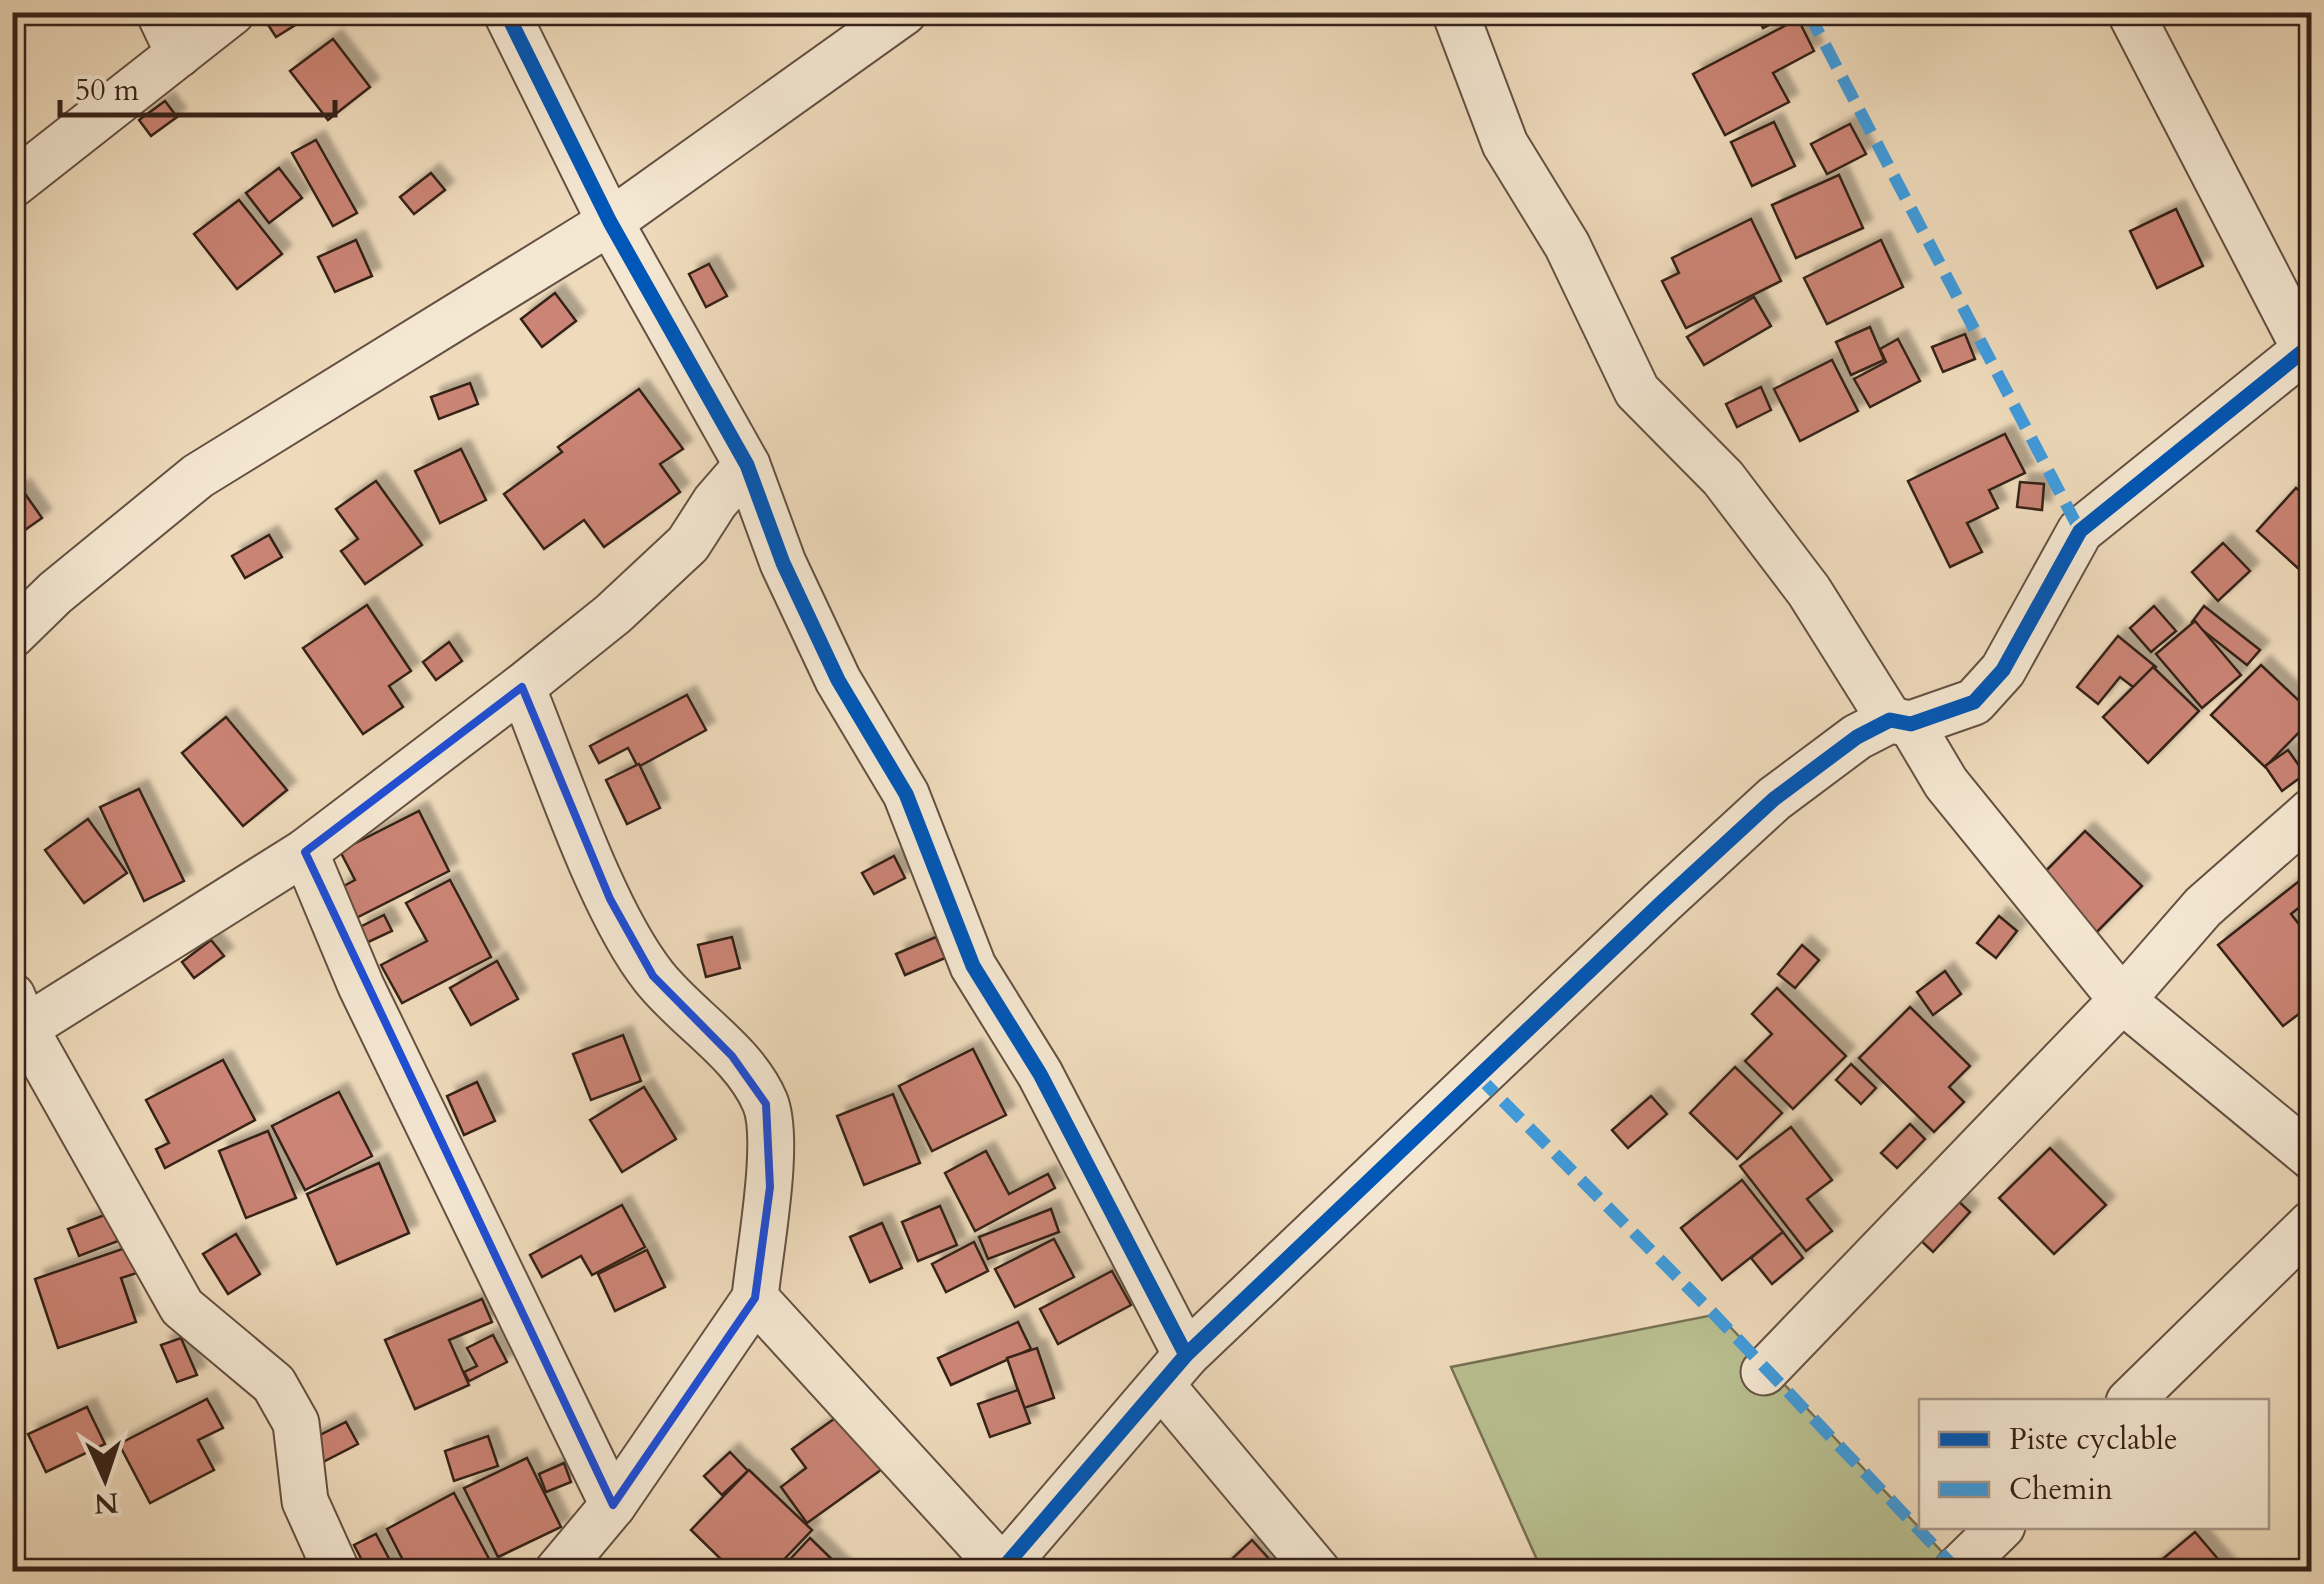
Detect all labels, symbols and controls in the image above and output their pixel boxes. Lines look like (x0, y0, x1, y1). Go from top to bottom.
scale bar (60, 55, 335, 117)
text: 50 m (75, 70, 140, 111)
legend (1919, 1399, 2269, 1529)
text: Piste cyclable (2009, 1419, 2178, 1460)
north arrow (55, 1429, 155, 1529)
text: Chemin (2009, 1469, 2113, 1510)
text: N (93, 1483, 119, 1523)

